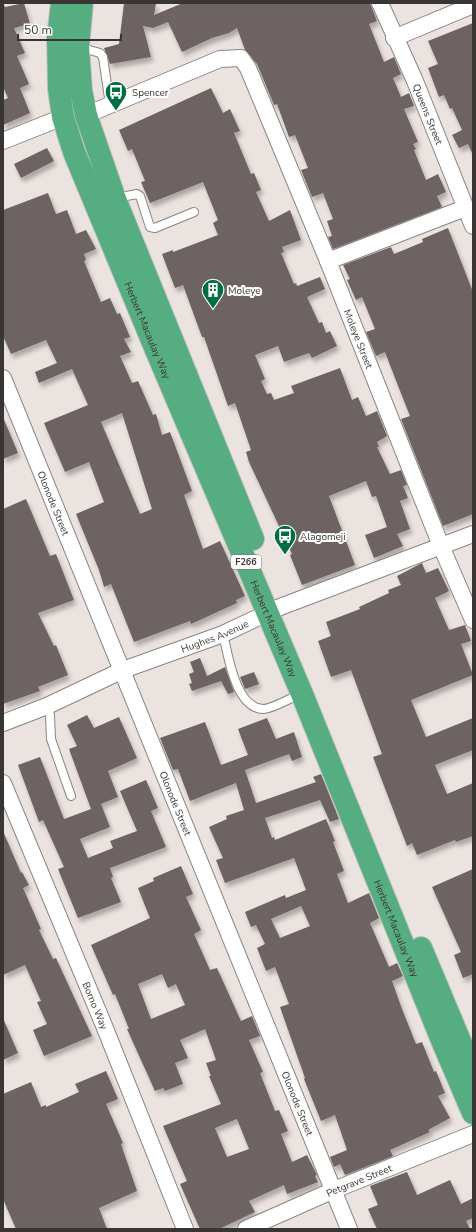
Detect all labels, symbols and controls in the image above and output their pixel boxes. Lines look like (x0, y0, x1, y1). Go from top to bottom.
scale bar (18, 16, 121, 42)
text: 50 m (24, 22, 52, 38)
bus stop icon: Spencer (103, 79, 129, 112)
street label: Queens Street (409, 82, 446, 147)
place label: Spencer (132, 86, 169, 100)
building icon: Moleye (200, 277, 226, 310)
street label: Herbert Macaulay Way (121, 280, 174, 382)
place label: Moleye (228, 284, 261, 298)
street label: Moleye Street (340, 307, 376, 371)
street label: Olonode Street (34, 469, 72, 538)
bus stop icon: Alagomeji (272, 523, 298, 556)
place label: Alagomeji (300, 530, 346, 544)
road number: F266 (231, 555, 261, 569)
street label: Herbert Macaulay Way (247, 578, 300, 680)
street label: Hughes Avenue (179, 617, 251, 657)
street label: Olonode Street (156, 769, 195, 838)
street label: Herbert Macaulay Way (370, 878, 422, 980)
street label: Borno Way (79, 980, 111, 1033)
street label: Olonode Street (278, 1069, 317, 1139)
street label: Petgrave Street (324, 1161, 395, 1201)

